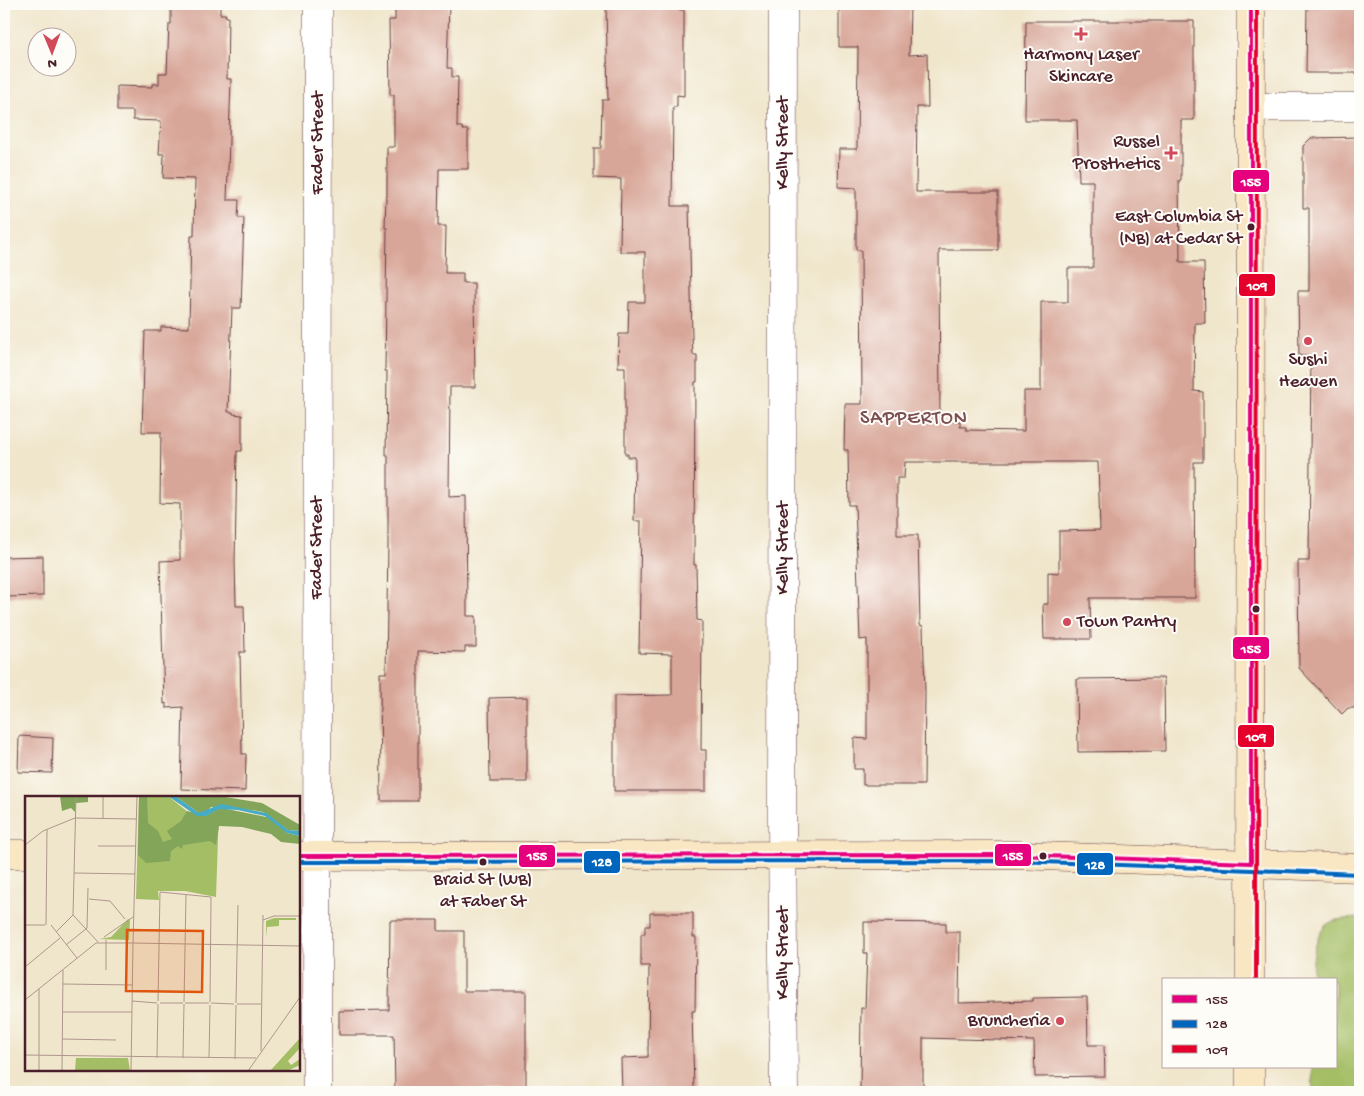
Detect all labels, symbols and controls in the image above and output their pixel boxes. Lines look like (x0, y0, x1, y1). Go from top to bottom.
marker: Harmony Laser Skincare (1074, 27, 1088, 41)
north arrow (28, 28, 78, 78)
place label: Harmony Laser Skincare (1023, 44, 1141, 89)
text: N (47, 54, 57, 71)
street label: Fader Street (307, 89, 330, 196)
street label: Kelly Street (772, 94, 795, 190)
place label: Russel Prosthetics (1072, 131, 1161, 176)
marker: Russel Prosthetics (1164, 146, 1178, 160)
line badge: 155 (1232, 169, 1270, 193)
text: 155 (1240, 175, 1262, 192)
place label: East Columbia St (NB) at Cedar St (1115, 207, 1244, 250)
marker: East Columbia St (NB) at Cedar St (1246, 222, 1256, 232)
line badge: 109 (1238, 273, 1276, 297)
text: 109 (1246, 279, 1267, 296)
marker: Sushi Heaven (1302, 335, 1314, 347)
place label: Sushi Heaven (1279, 349, 1337, 394)
district label: SAPPERTON (860, 408, 968, 431)
street label: Fader Street (306, 494, 329, 601)
street label: Kelly Street (772, 499, 795, 595)
unlabelled marker (1251, 604, 1261, 614)
place label: Town Pantry (1076, 611, 1177, 634)
marker: Town Pantry (1061, 616, 1073, 628)
line badge: 155 (1232, 636, 1270, 660)
text: 155 (1240, 642, 1262, 659)
line badge: 109 (1237, 724, 1275, 748)
text: 109 (1245, 730, 1266, 747)
inset map (25, 796, 300, 1071)
line badge: 155 (994, 843, 1032, 867)
line badge: 155 (518, 844, 556, 868)
text: 155 (526, 849, 548, 866)
text: 155 (1002, 849, 1024, 866)
line badge: 128 (583, 850, 621, 874)
unlabelled marker (1038, 851, 1048, 861)
line badge: 128 (1076, 852, 1114, 876)
text: 128 (591, 855, 612, 872)
marker: Braid St (WB) at Faber St (478, 857, 488, 867)
text: 128 (1084, 858, 1105, 875)
place label: Braid St (WB) at Faber St (433, 870, 532, 913)
street label: Kelly Street (772, 904, 795, 1000)
legend (1162, 978, 1336, 1068)
text: 155 (1205, 992, 1228, 1010)
place label: Bruncheria (967, 1010, 1051, 1033)
marker: Bruncheria (1054, 1015, 1066, 1027)
text: 128 (1205, 1016, 1228, 1034)
text: 109 (1205, 1042, 1229, 1060)

